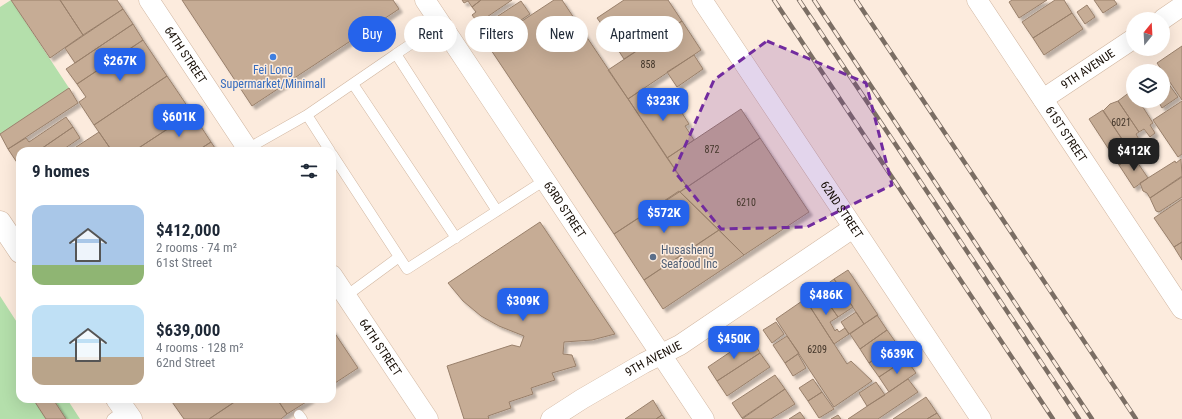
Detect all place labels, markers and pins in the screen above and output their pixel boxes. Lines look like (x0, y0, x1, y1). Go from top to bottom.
pin: $267K (92, 48, 148, 82)
marker: Fei Long Supermarket/Minimall (268, 52, 278, 62)
place label: Fei Long Supermarket/Minimall (220, 63, 326, 91)
pin: $323K (635, 88, 691, 122)
pin: $601K (151, 104, 207, 138)
pin: $412K (1106, 138, 1162, 172)
pin: $572K (636, 200, 692, 234)
place label: Husasheng Seafood Inc (661, 243, 718, 271)
marker: Husasheng Seafood Inc (648, 252, 658, 262)
pin: $486K (798, 282, 854, 316)
pin: $309K (495, 288, 551, 322)
pin: $450K (706, 326, 762, 360)
pin: $639K (869, 341, 925, 375)

